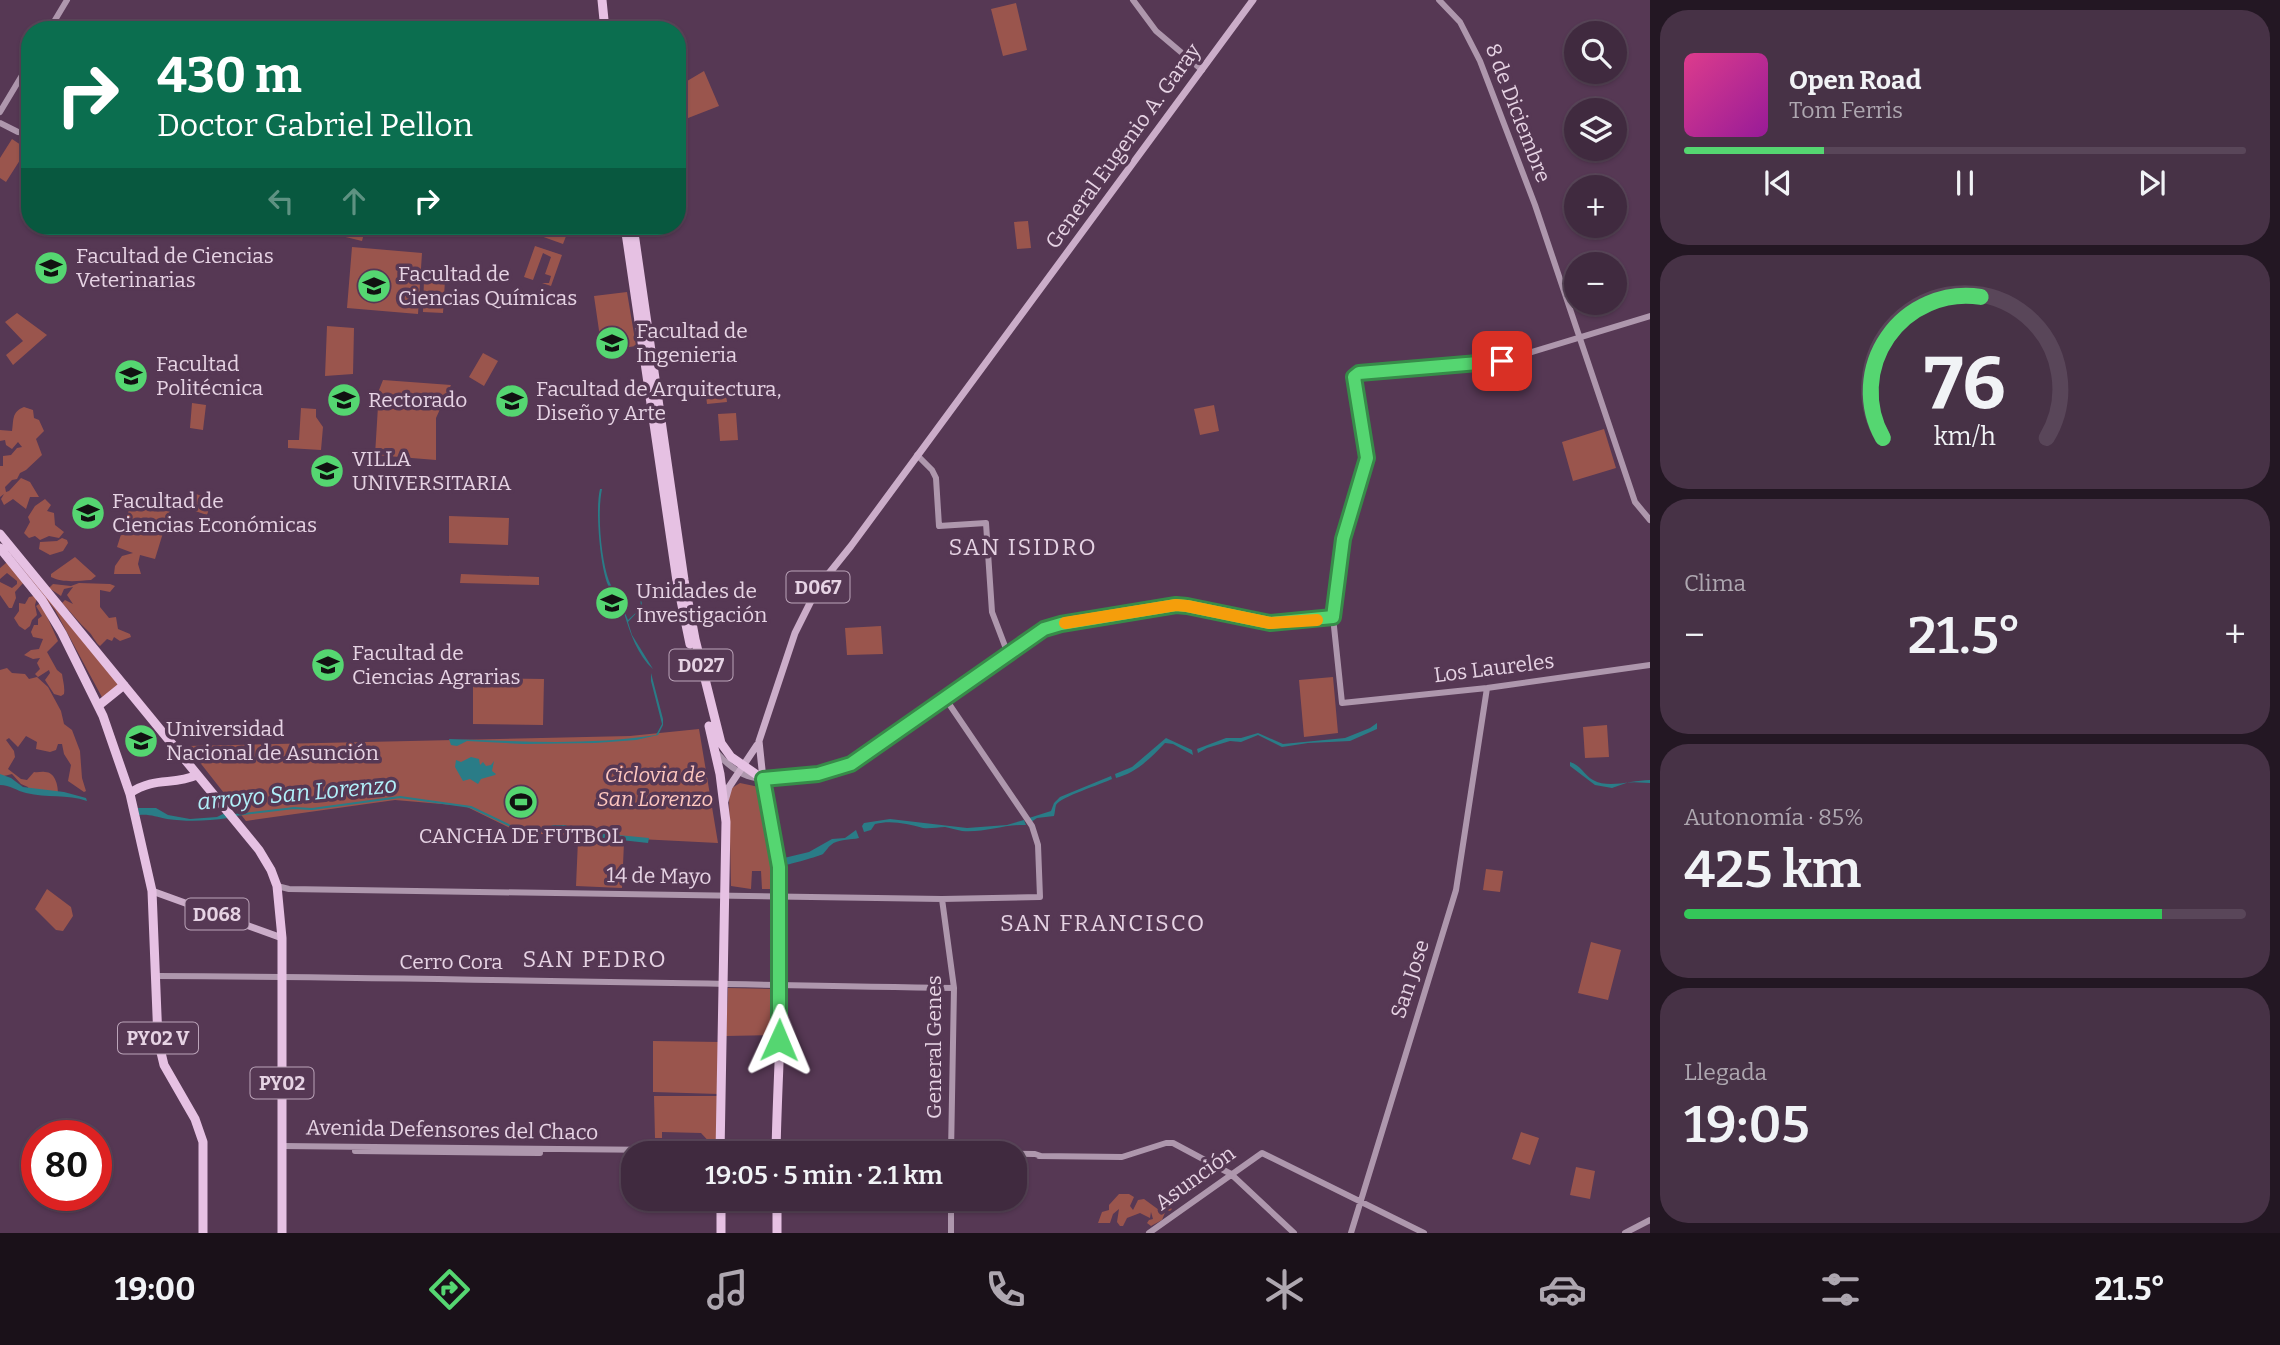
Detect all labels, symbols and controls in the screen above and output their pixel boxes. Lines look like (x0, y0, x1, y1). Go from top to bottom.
map controls (1564, 21, 1627, 315)
button: search (1564, 21, 1627, 84)
street label: General Eugenio A. Garay (1040, 37, 1207, 254)
street label: 8 de Diciembre (1480, 40, 1556, 186)
text: 430 m (157, 46, 302, 105)
icon: right (42, 49, 133, 140)
text: Open Road (1789, 65, 1921, 96)
text: Tom Ferris (1789, 96, 1903, 124)
button: layers (1564, 98, 1627, 161)
text: Doctor Gabriel Pellon (157, 106, 473, 144)
icon: previous (1759, 164, 1797, 202)
icon: pause (1946, 164, 1984, 202)
icon: next (2133, 164, 2171, 202)
button: + (1564, 175, 1627, 238)
icon: left (262, 182, 300, 220)
icon: ahead (335, 182, 373, 220)
icon: right (408, 182, 446, 220)
place label: Facultad de Ciencias Veterinarias (76, 243, 274, 293)
school or university icon: Facultad de Ciencias Veterinarias (32, 249, 70, 287)
button: − (1564, 252, 1627, 315)
place label: Facultad de Ciencias Químicas (398, 261, 577, 311)
school or university icon: Facultad de Ciencias Químicas (355, 267, 393, 305)
place label: Facultad de Ingenieria (636, 318, 748, 368)
school or university icon: Facultad de Ingenieria (593, 324, 631, 362)
pin (1472, 331, 1532, 391)
text: 76 (1924, 340, 2006, 427)
icon: arrive (1483, 342, 1521, 380)
place label: Facultad Politécnica (156, 351, 264, 401)
school or university icon: Facultad Politécnica (112, 357, 150, 395)
place label: Facultad de Arquitectura, Diseño y Arte (536, 376, 781, 426)
school or university icon: Rectorado (325, 381, 363, 419)
school or university icon: Facultad de Arquitectura, Diseño y Arte (493, 382, 531, 420)
place label: Rectorado (368, 387, 467, 413)
text: km/h (1934, 422, 1996, 452)
place label: VILLA UNIVERSITARIA (352, 446, 512, 496)
school or university icon: VILLA UNIVERSITARIA (308, 452, 346, 490)
place label: Facultad de Ciencias Económicas (112, 488, 317, 538)
school or university icon: Facultad de Ciencias Económicas (69, 494, 107, 532)
district label: SAN ISIDRO (948, 533, 1098, 561)
text: Clima (1684, 569, 1746, 597)
road number: D067 (786, 572, 850, 602)
place label: Unidades de Investigación (636, 578, 767, 628)
school or university icon: Unidades de Investigación (593, 584, 631, 622)
text: 21.5° (1908, 604, 2021, 667)
text: − (1684, 612, 1705, 658)
text: + (2224, 612, 2246, 658)
place label: Facultad de Ciencias Agrarias (352, 640, 521, 690)
school or university icon: Facultad de Ciencias Agrarias (309, 646, 347, 684)
street label: Los Laureles (1432, 648, 1556, 688)
road number: D027 (670, 650, 732, 680)
place label: Universidad Nacional de Asunción (166, 716, 379, 766)
school or university icon: Universidad Nacional de Asunción (122, 722, 160, 760)
park label: Ciclovia de San Lorenzo (597, 762, 713, 812)
water label: arroyo San Lorenzo (196, 770, 398, 816)
sports icon: CANCHA DE FUTBOL (502, 783, 540, 821)
text: Autonomía · 85% (1684, 803, 1864, 831)
place label: CANCHA DE FUTBOL (419, 823, 624, 849)
text: 425 km (1684, 838, 1861, 901)
street label: 14 de Mayo (606, 862, 712, 890)
road number: D068 (186, 898, 248, 930)
district label: SAN FRANCISCO (1000, 909, 1206, 937)
street label: San Jose (1385, 936, 1435, 1022)
district label: SAN PEDRO (522, 945, 668, 973)
street label: Cerro Cora (399, 949, 503, 975)
street label: General Genes (921, 975, 947, 1119)
position arrow (742, 1003, 816, 1077)
road number: PY02 V (118, 1022, 198, 1054)
text: Llegada (1684, 1058, 1767, 1086)
road number: PY02 (250, 1068, 314, 1098)
text: 19:05 (1684, 1093, 1810, 1156)
street label: Avenida Defensores del Chaco (306, 1114, 598, 1146)
speed limit sign: 80 (21, 1120, 112, 1211)
street label: Asunción (1150, 1140, 1240, 1216)
text: 19:05 · 5 min · 2.1 km (705, 1160, 943, 1191)
icon: directions (425, 1265, 474, 1314)
icon: music (703, 1265, 752, 1314)
icon: phone (981, 1265, 1030, 1314)
icon: climate (1260, 1265, 1309, 1314)
icon: car (1538, 1265, 1587, 1314)
icon: filters (1816, 1265, 1865, 1314)
text: 19:00 (115, 1270, 195, 1308)
text: 21.5° (2094, 1270, 2165, 1308)

